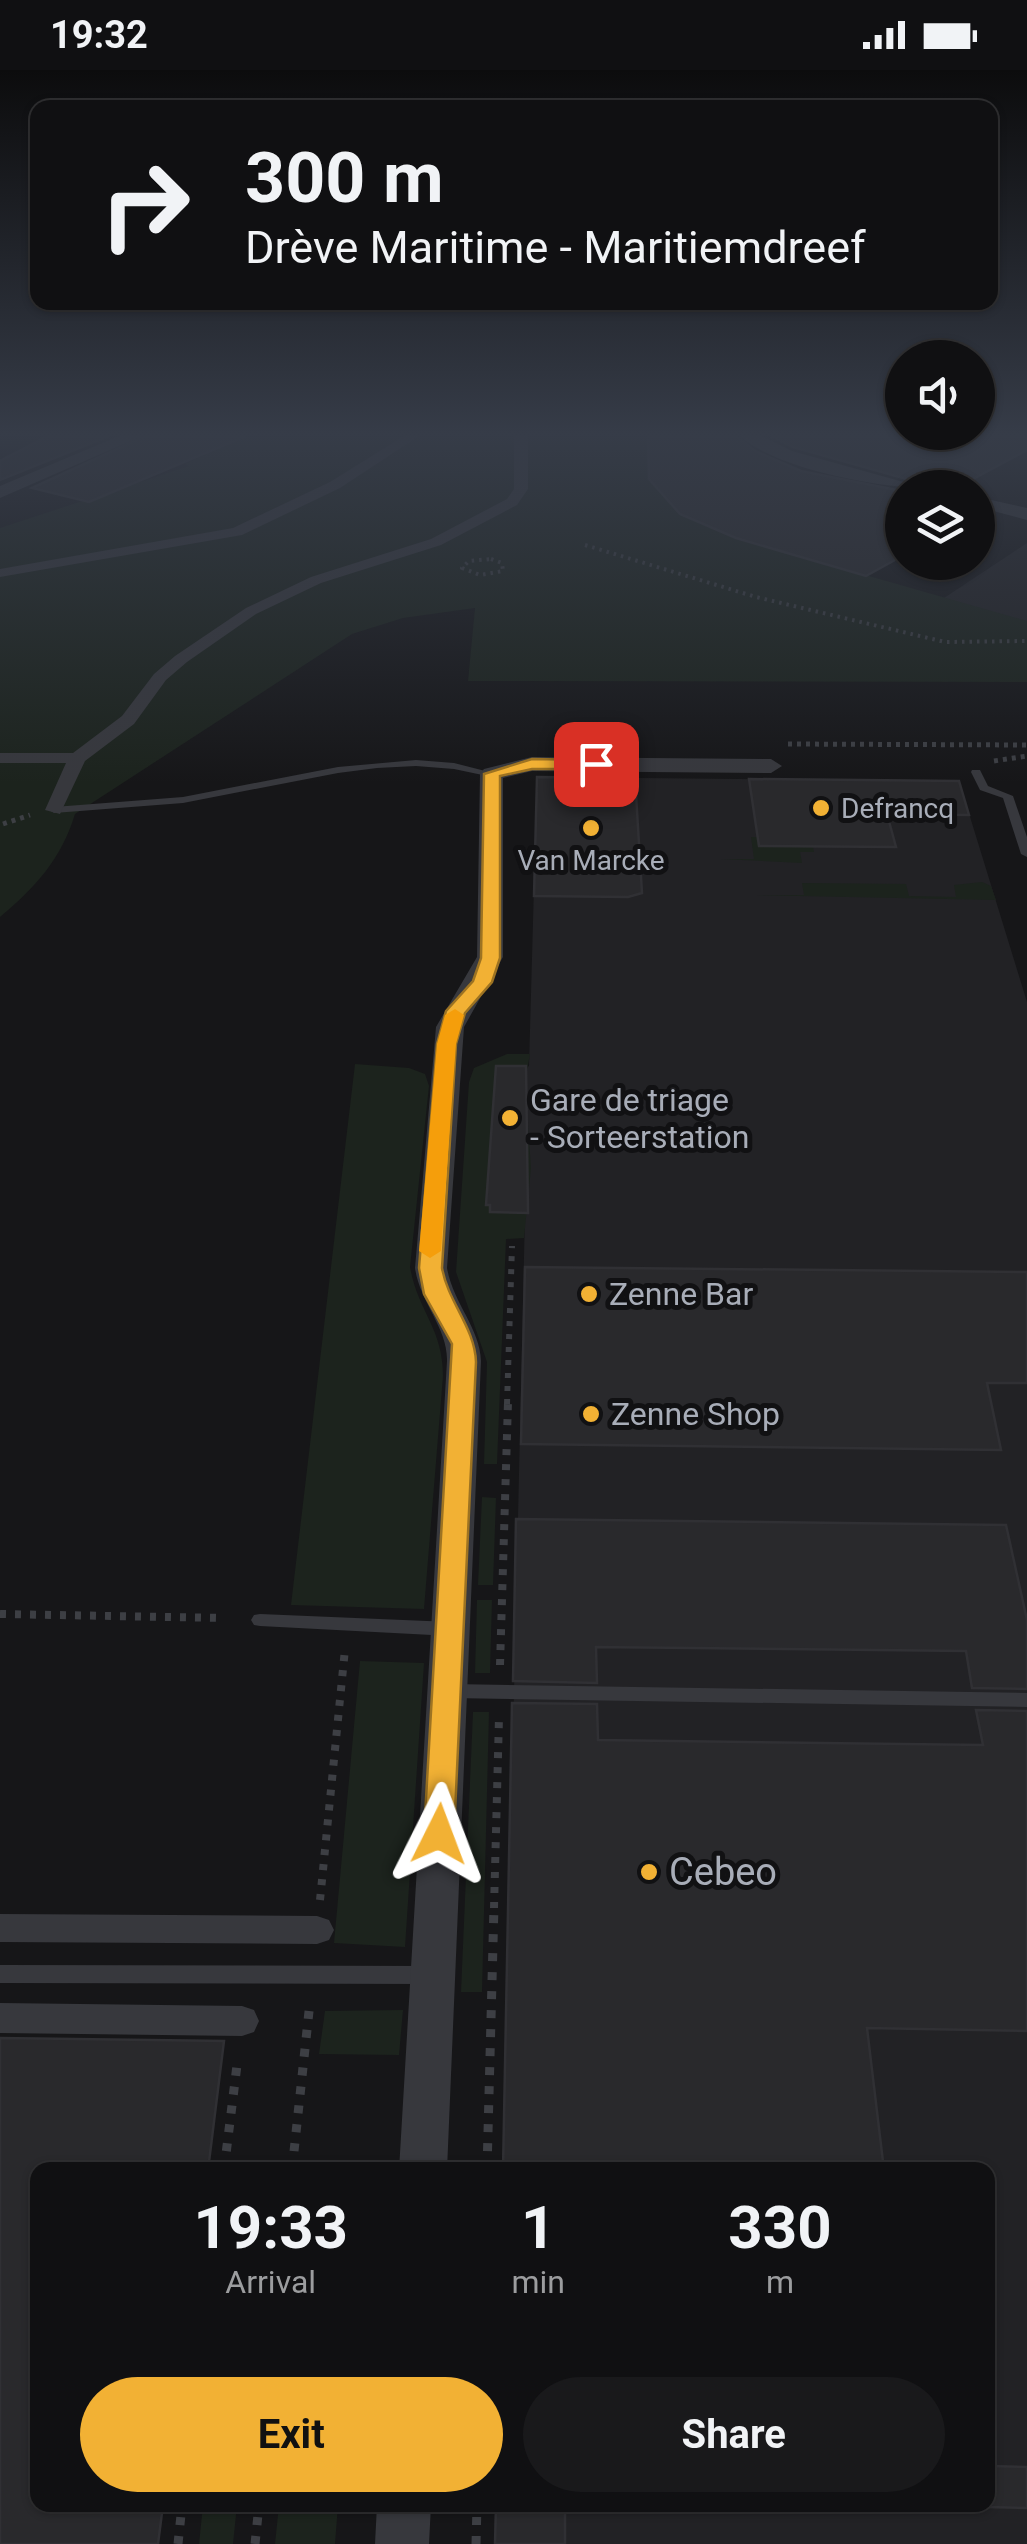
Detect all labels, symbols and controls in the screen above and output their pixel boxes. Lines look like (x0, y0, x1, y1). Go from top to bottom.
text: 19:32 (50, 13, 148, 57)
text: 300 m (245, 137, 444, 219)
icon: right (80, 140, 210, 270)
text: Drève Maritime - Maritiemdreef (245, 221, 866, 274)
map controls (885, 340, 995, 580)
button: sound (885, 340, 995, 450)
button: layers (885, 470, 995, 580)
pin (554, 722, 639, 807)
icon: arrive (569, 737, 624, 792)
place label: Defrancq (841, 792, 954, 825)
marker: Defrancq (810, 797, 832, 819)
marker: Van Marcke (580, 817, 602, 839)
place label: Van Marcke (517, 844, 665, 877)
place label: Gare de triage - Sorteerstation (530, 1081, 749, 1156)
marker: Gare de triage - Sorteerstation (499, 1107, 521, 1129)
place label: Zenne Bar (609, 1275, 753, 1313)
marker: Zenne Bar (578, 1283, 600, 1305)
place label: Zenne Shop (611, 1395, 780, 1433)
marker: Zenne Shop (580, 1403, 602, 1425)
position arrow (387, 1782, 491, 1886)
place label: Cebeo (669, 1850, 777, 1894)
marker: Cebeo (638, 1861, 660, 1883)
text: 19:33 (193, 2192, 348, 2263)
text: 1 (521, 2192, 555, 2263)
text: 330 (728, 2192, 832, 2263)
text: Arrival (225, 2263, 316, 2301)
text: min (511, 2263, 565, 2301)
text: m (766, 2263, 794, 2301)
button: Exit (80, 2377, 503, 2492)
button: Share (523, 2377, 945, 2492)

